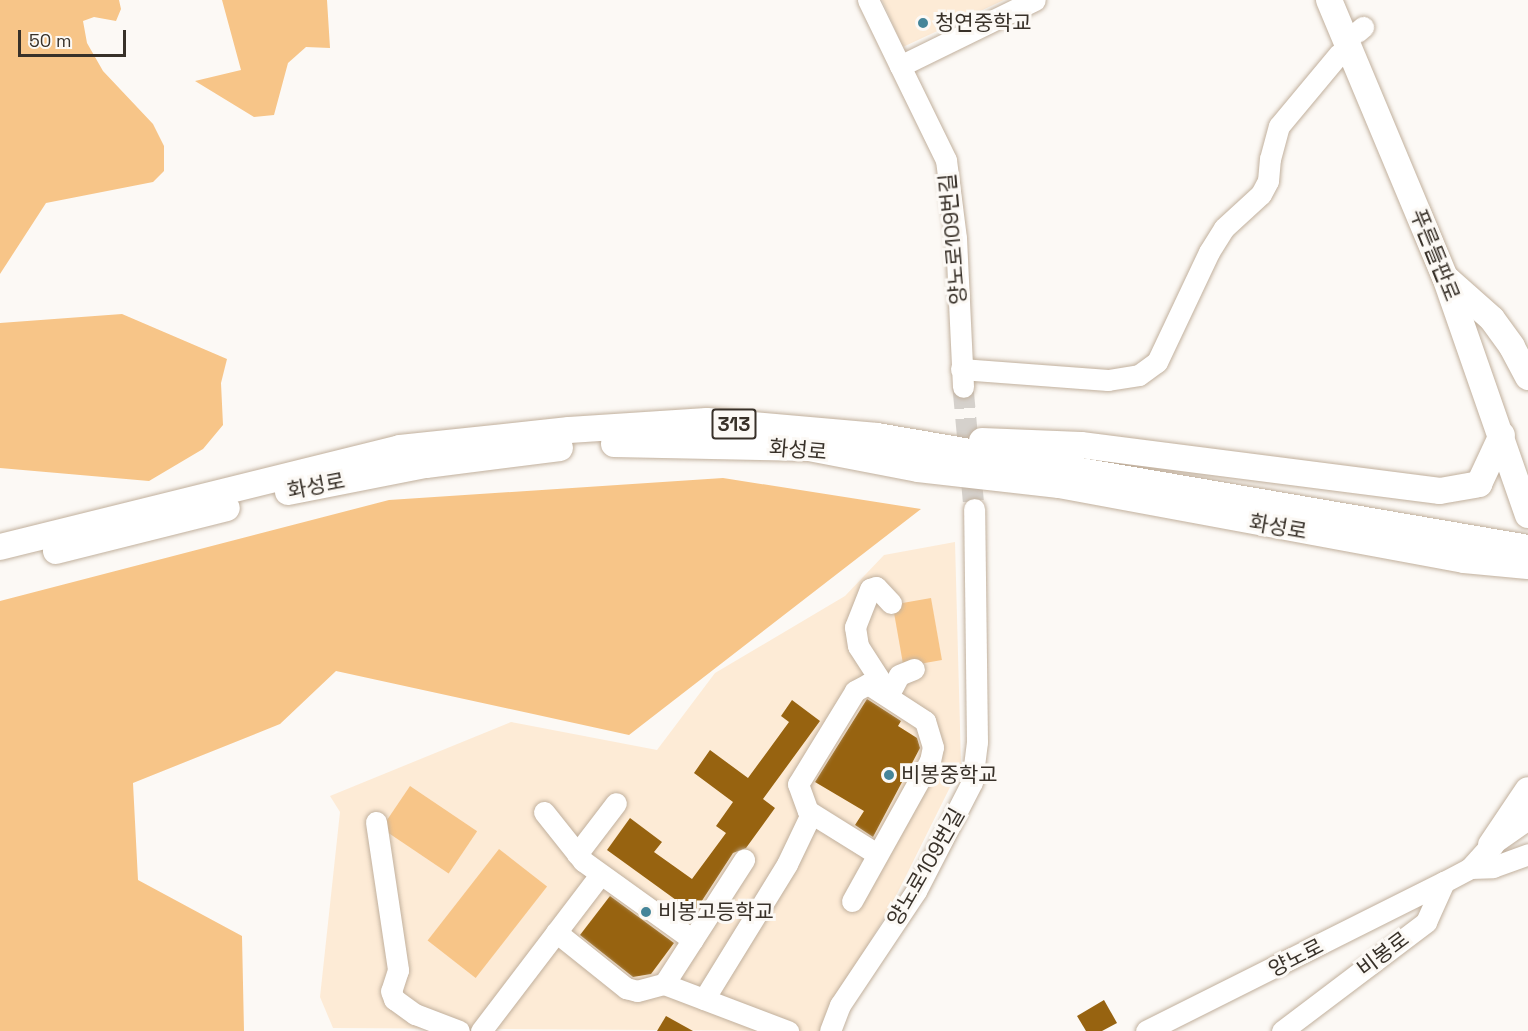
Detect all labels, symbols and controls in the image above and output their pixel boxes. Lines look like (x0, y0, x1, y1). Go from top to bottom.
place label: 청연중학교 (935, 10, 1032, 36)
marker: 청연중학교 (916, 16, 930, 30)
scale bar (21, 18, 129, 56)
text: 50 m (29, 29, 71, 52)
street label: 양노로109번길 (935, 172, 971, 306)
street label: 푸른들판로 (1405, 205, 1465, 305)
road number: 313 (712, 407, 756, 441)
street label: 화성로 (768, 435, 828, 465)
street label: 화성로 (285, 468, 347, 504)
street label: 화성로 (1247, 510, 1309, 544)
place label: 비봉중학교 (901, 762, 998, 788)
marker: 비봉중학교 (882, 768, 896, 782)
street label: 양노로109번길 (882, 804, 970, 930)
place label: 비봉고등학교 (658, 899, 774, 925)
marker: 비봉고등학교 (639, 905, 653, 919)
street label: 비봉로 (1352, 926, 1414, 982)
street label: 양노로 (1264, 934, 1328, 982)

